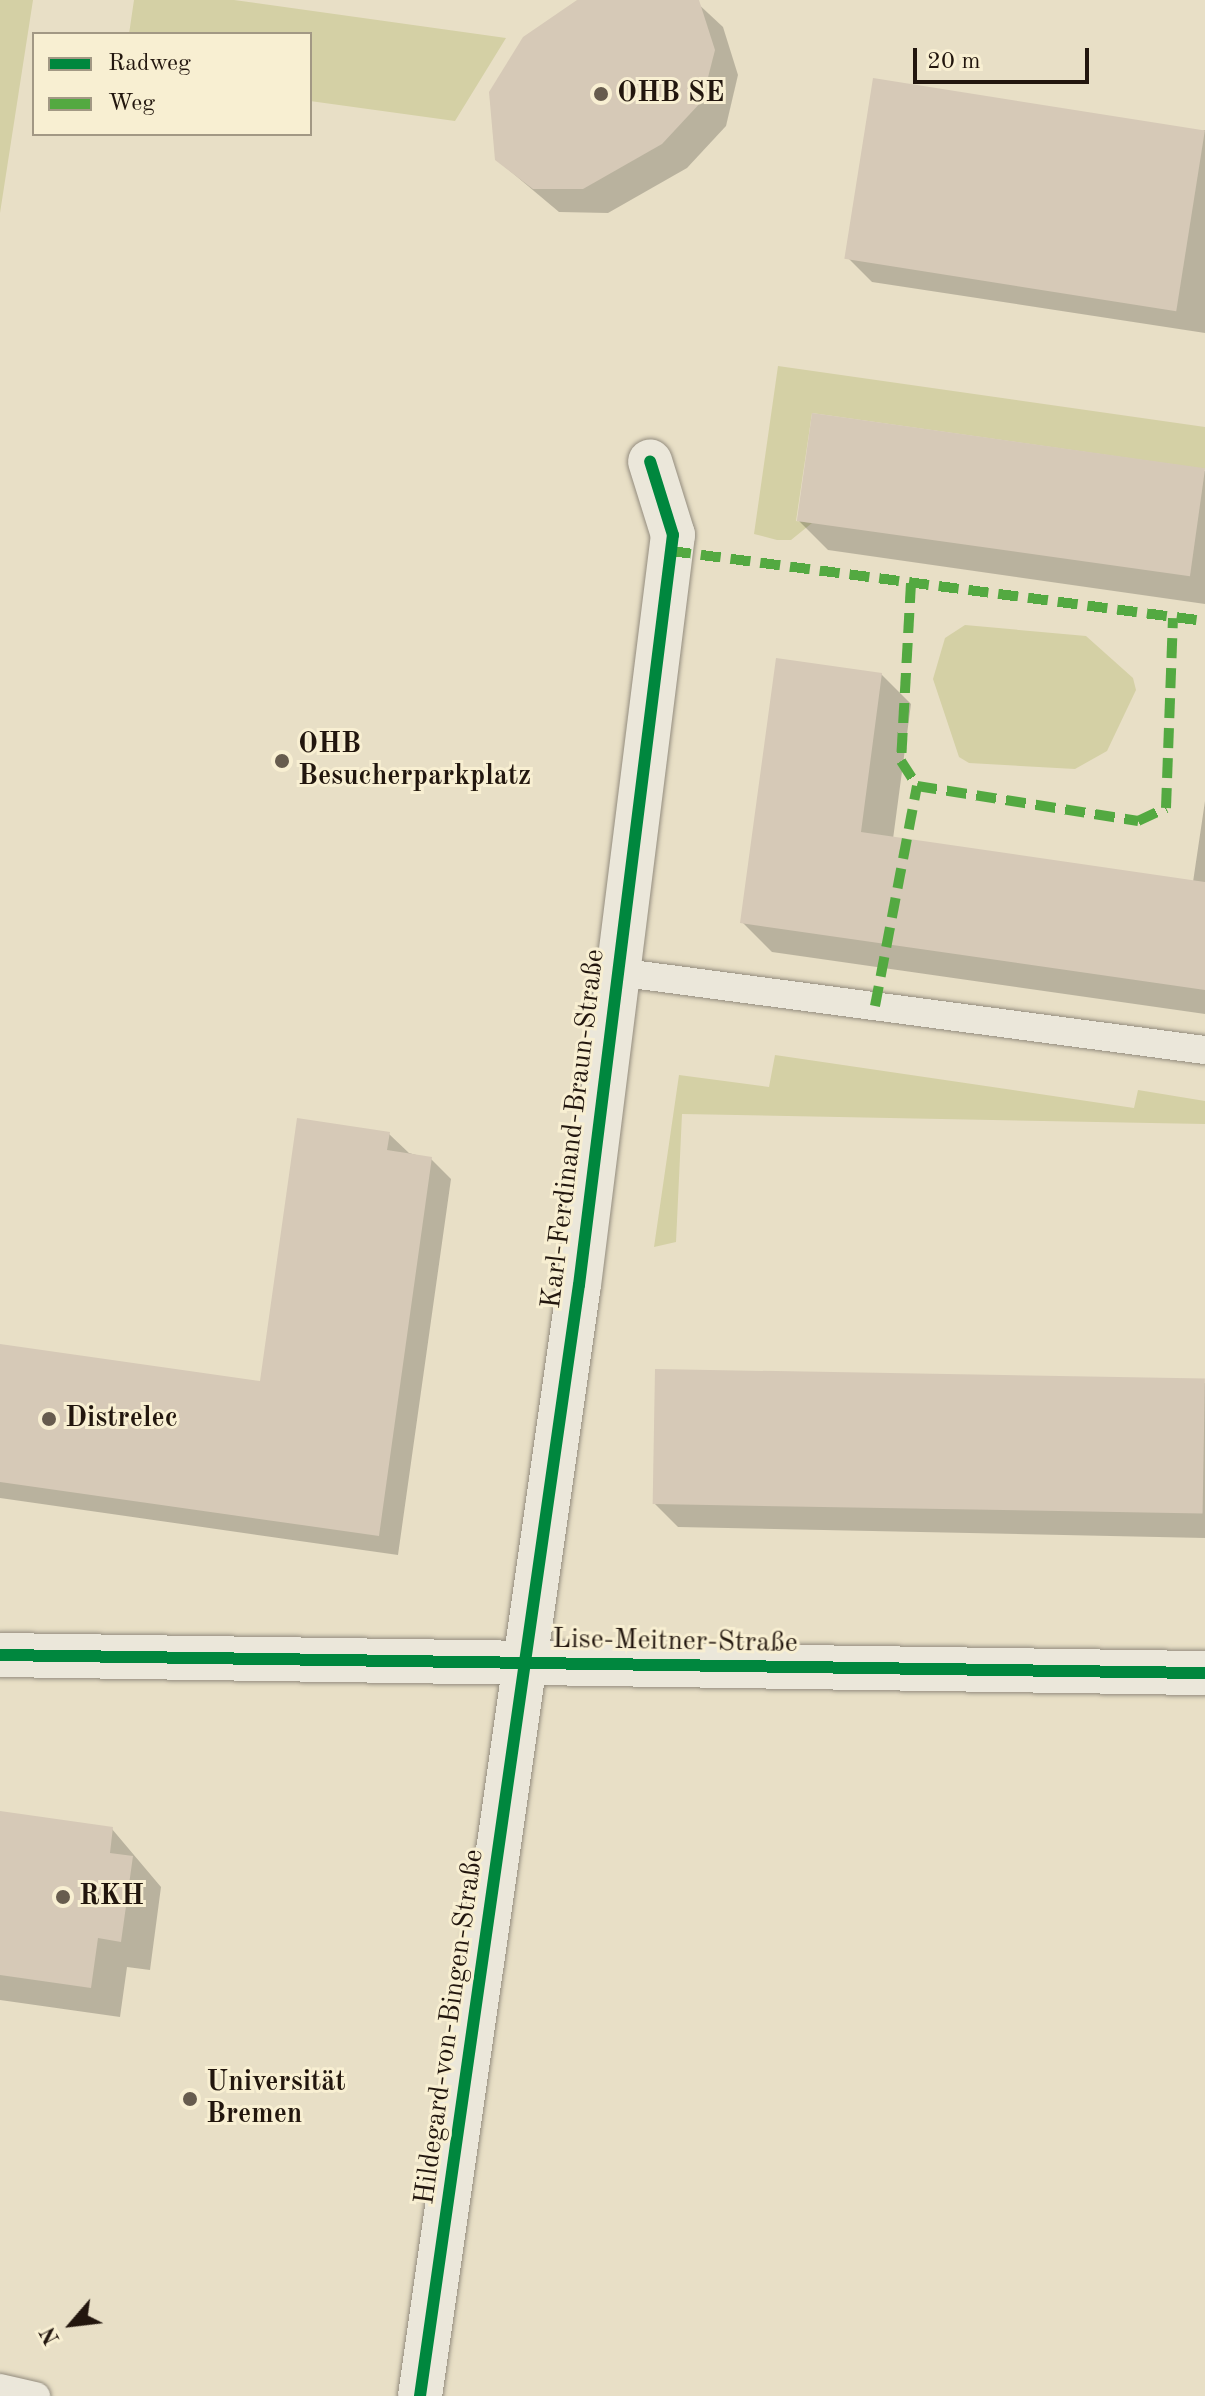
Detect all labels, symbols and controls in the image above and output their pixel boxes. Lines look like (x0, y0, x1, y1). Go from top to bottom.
legend (32, 32, 312, 136)
scale bar (917, 32, 1093, 82)
text: 20 m (927, 50, 981, 74)
text: Radweg (108, 52, 191, 76)
place label: OHB SE (617, 77, 724, 111)
marker: OHB SE (592, 85, 610, 103)
text: Weg (108, 92, 155, 116)
place label: OHB Besucherparkplatz (298, 728, 531, 794)
marker: OHB Besucherparkplatz (273, 752, 291, 770)
street label: Karl-Ferdinand-Braun-Straße (535, 947, 613, 1311)
place label: Distrelec (65, 1402, 178, 1436)
marker: Distrelec (40, 1410, 58, 1428)
street label: Lise-Meitner-Straße (552, 1623, 798, 1661)
street label: Hildegard-von-Bingen-Straße (408, 1847, 492, 2207)
place label: RKH (79, 1880, 144, 1914)
marker: RKH (54, 1888, 72, 1906)
place label: Universität Bremen (206, 2066, 346, 2132)
marker: Universität Bremen (181, 2090, 199, 2108)
north arrow (32, 2284, 112, 2364)
text: N (37, 2323, 64, 2348)

